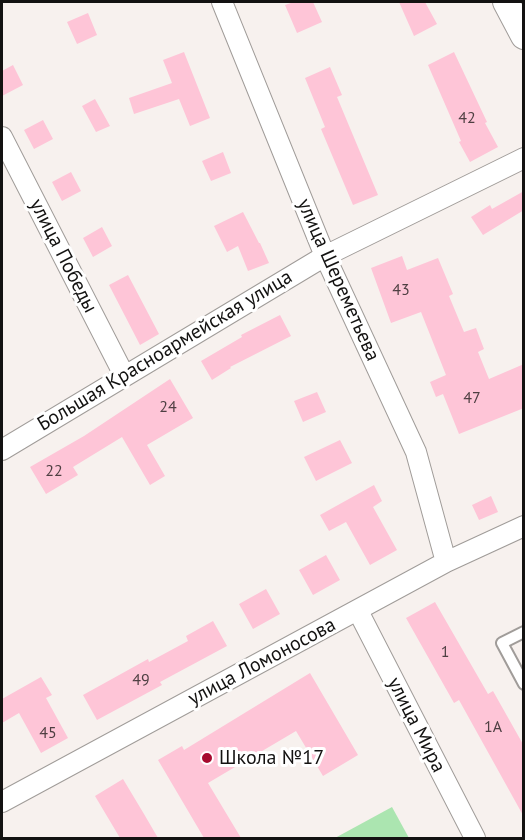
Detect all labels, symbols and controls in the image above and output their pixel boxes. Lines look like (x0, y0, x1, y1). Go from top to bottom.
house number: 42 (458, 108, 476, 128)
street label: улица Победы (24, 195, 102, 317)
street label: улица Шереметьева (291, 195, 385, 365)
street label: Большая Красноармейская улица (33, 265, 297, 437)
house number: 43 (392, 280, 410, 300)
house number: 47 (463, 388, 481, 408)
house number: 24 (159, 397, 177, 417)
house number: 22 (45, 461, 63, 481)
street label: улица Ломоносова (184, 613, 340, 711)
house number: 1 (441, 642, 449, 662)
house number: 49 (132, 670, 150, 690)
street label: улица Мира (382, 673, 450, 777)
house number: 1А (484, 717, 502, 737)
house number: 45 (39, 723, 57, 743)
place label: Школа №17 (219, 746, 324, 770)
marker: Школа №17 (200, 751, 214, 765)

